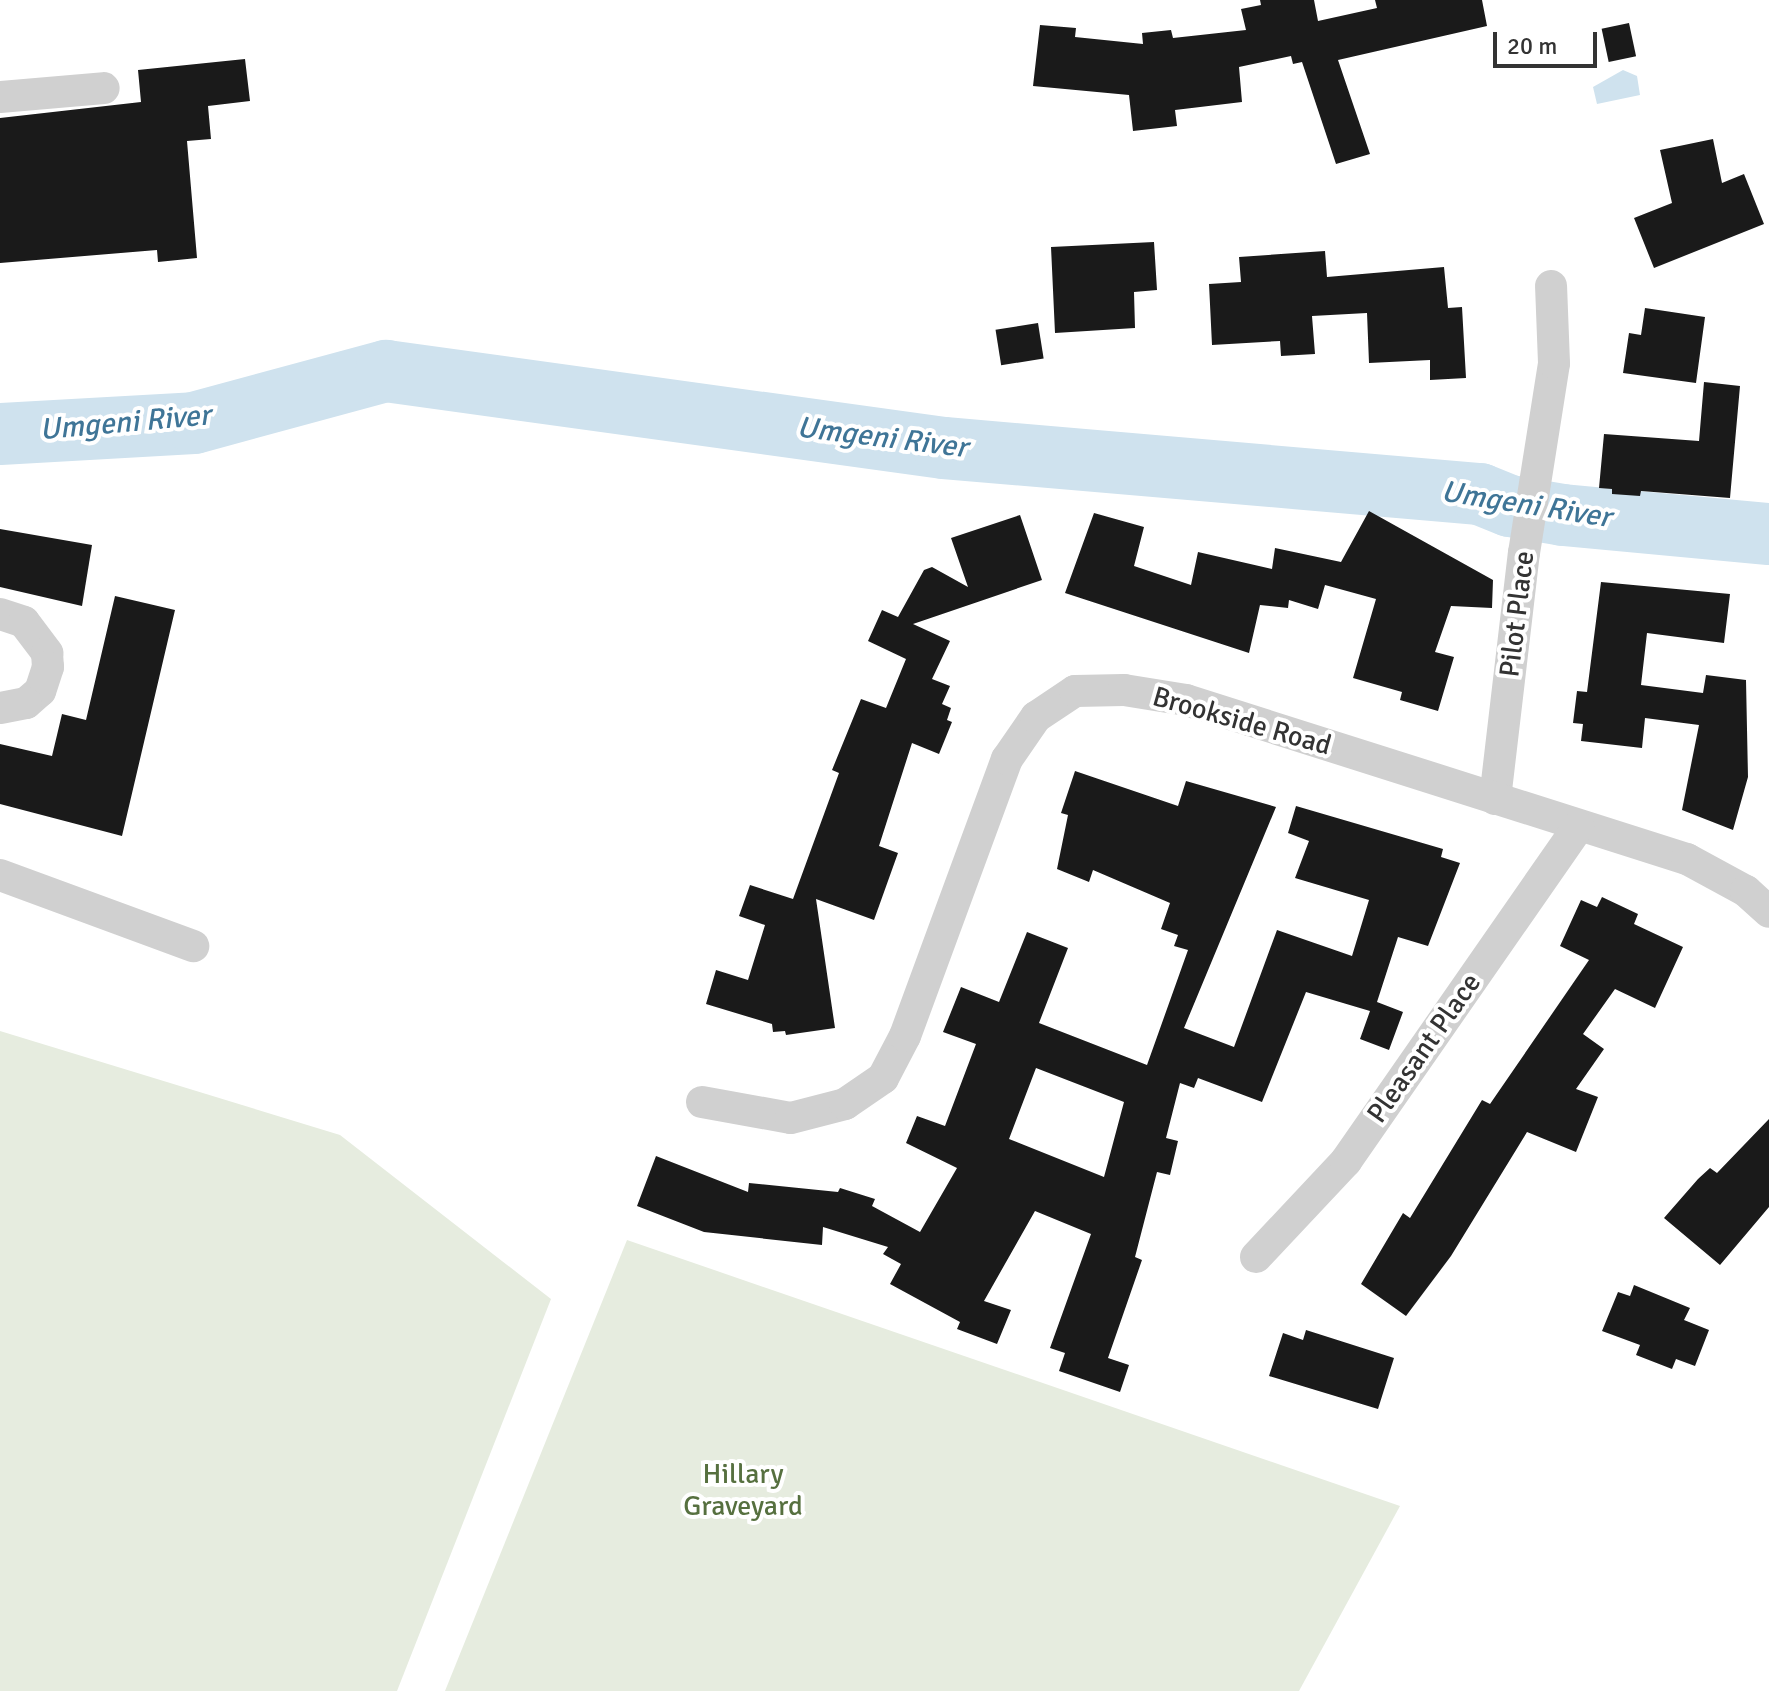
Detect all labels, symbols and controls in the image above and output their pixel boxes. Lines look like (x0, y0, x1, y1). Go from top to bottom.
scale bar (1497, 16, 1601, 66)
text: 20 m (1507, 31, 1557, 61)
water label: Umgeni River (38, 398, 212, 448)
water label: Umgeni River (795, 410, 969, 466)
water label: Umgeni River (1439, 474, 1613, 536)
street label: Pilot Place (1493, 549, 1541, 679)
street label: Brookside Road (1149, 679, 1335, 763)
street label: Pleasant Place (1360, 967, 1488, 1129)
park label: Hillary Graveyard (683, 1457, 803, 1523)

